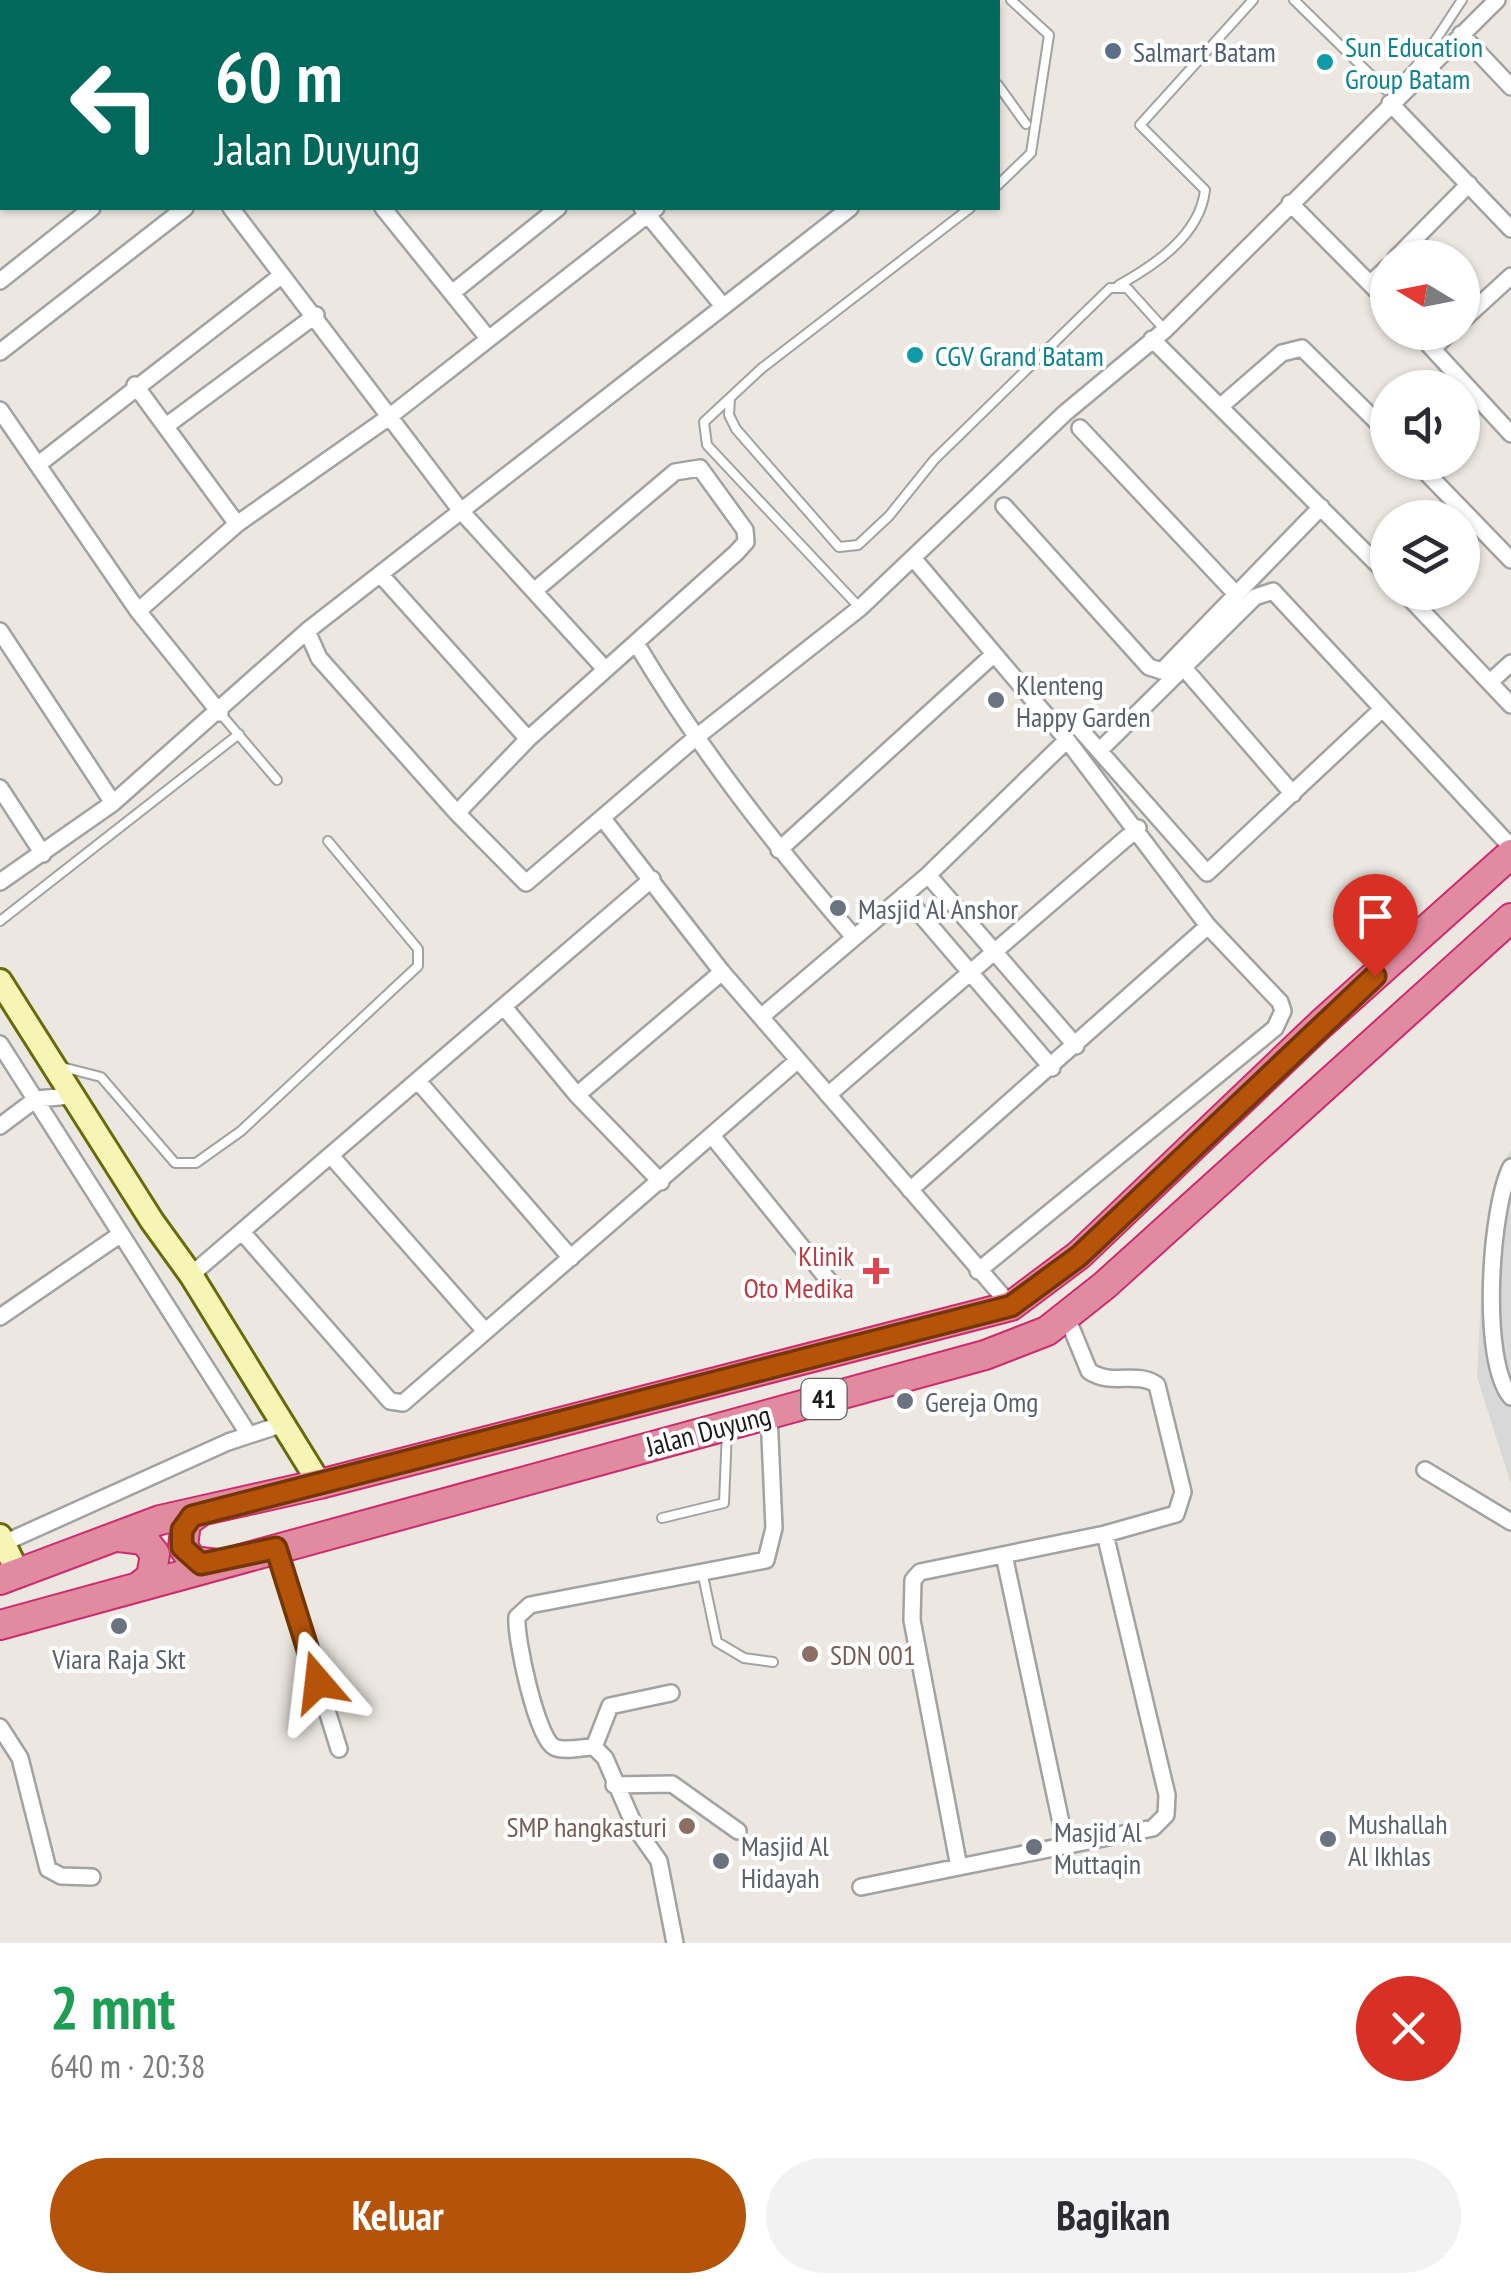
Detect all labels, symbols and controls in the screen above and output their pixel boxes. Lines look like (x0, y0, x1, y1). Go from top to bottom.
place label: Sun Education Group Batam (1345, 28, 1483, 97)
text: 60 m (215, 31, 343, 121)
place label: Salmart Batam (1133, 33, 1276, 70)
icon: left (50, 40, 180, 170)
marker: Salmart Batam (1102, 40, 1124, 62)
marker: Sun Education Group Batam (1314, 51, 1336, 73)
text: Jalan Duyung (215, 119, 420, 177)
north arrow (1370, 240, 1480, 350)
map controls (1370, 240, 1480, 610)
place label: CGV Grand Batam (935, 337, 1104, 374)
marker: CGV Grand Batam (904, 344, 926, 366)
button: sound (1370, 370, 1480, 480)
button: layers (1370, 500, 1480, 610)
place label: Klenteng Happy Garden (1016, 666, 1151, 735)
marker: Klenteng Happy Garden (985, 689, 1007, 711)
pin (1333, 874, 1418, 977)
icon: arrive (1348, 889, 1403, 944)
place label: Masjid Al Anshor (858, 890, 1018, 927)
marker: Masjid Al Anshor (827, 897, 849, 919)
place label: Klinik Oto Medika (743, 1237, 854, 1306)
marker: Klinik Oto Medika (863, 1258, 889, 1284)
road number: 41 (802, 1379, 846, 1419)
place label: Gereja Omg (925, 1383, 1038, 1420)
marker: Gereja Omg (894, 1390, 916, 1412)
street label: Jalan Duyung (641, 1396, 775, 1465)
marker: Viara Raja Skt (108, 1615, 130, 1637)
position arrow (266, 1630, 370, 1734)
place label: SDN 001 (830, 1636, 915, 1673)
place label: Viara Raja Skt (51, 1640, 186, 1677)
marker: SDN 001 (799, 1643, 821, 1665)
place label: Mushallah Al Ikhlas (1348, 1805, 1448, 1874)
place label: SMP hangkasturi (506, 1808, 667, 1845)
place label: Masjid Al Muttaqin (1054, 1813, 1142, 1882)
marker: SMP hangkasturi (676, 1815, 698, 1837)
place label: Masjid Al Hidayah (741, 1827, 829, 1896)
marker: Mushallah Al Ikhlas (1317, 1828, 1339, 1850)
marker: Masjid Al Muttaqin (1023, 1836, 1045, 1858)
marker: Masjid Al Hidayah (710, 1850, 732, 1872)
text: 2 mnt (50, 1968, 175, 2046)
button: close (1356, 1976, 1461, 2081)
text: 640 m · 20:38 (50, 2045, 205, 2087)
button: Keluar (50, 2158, 746, 2273)
button: Bagikan (766, 2158, 1461, 2273)

